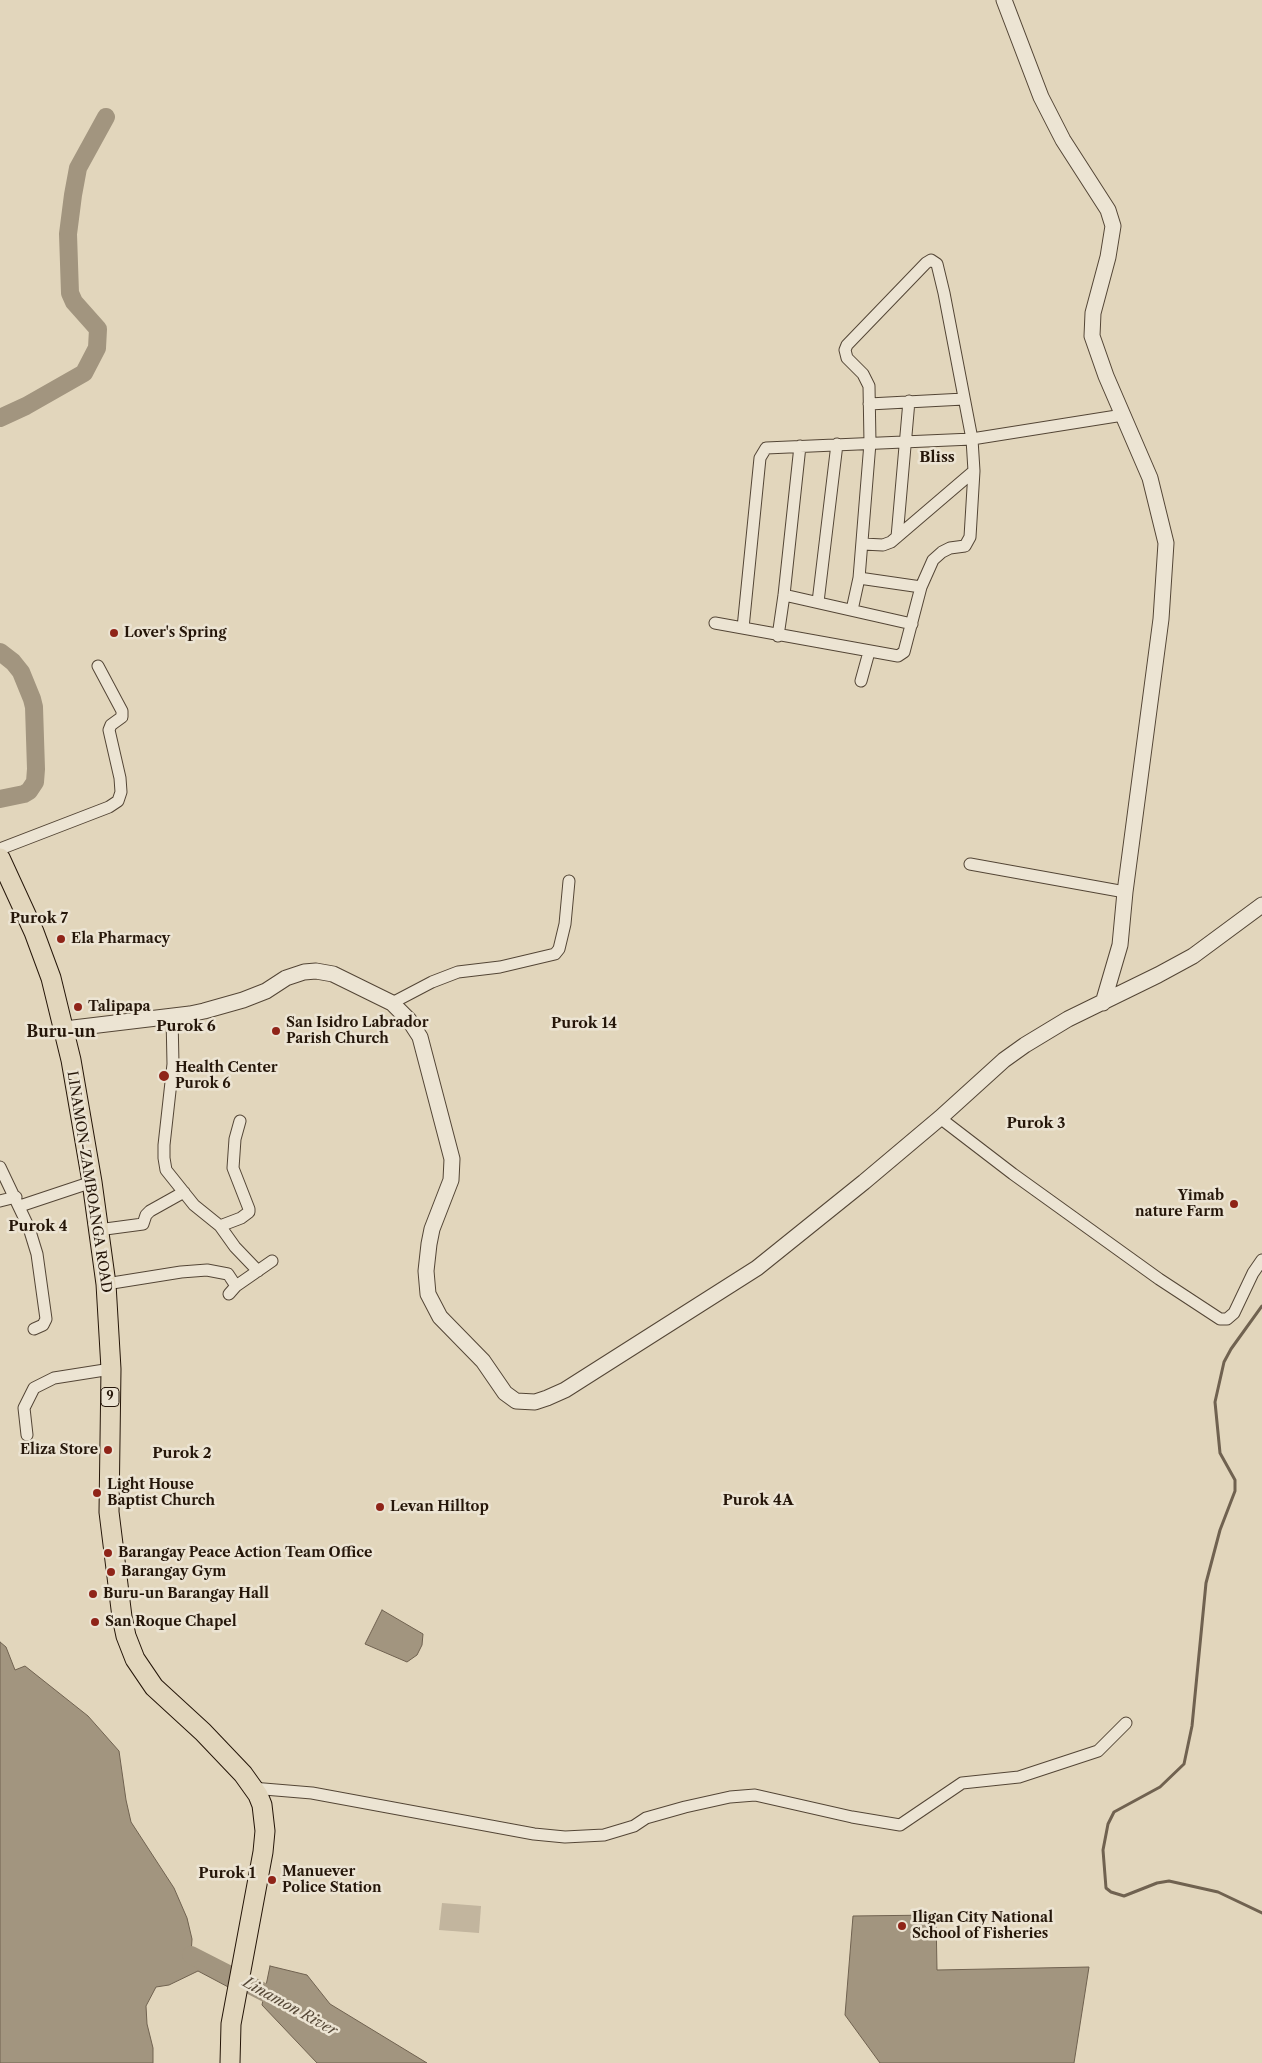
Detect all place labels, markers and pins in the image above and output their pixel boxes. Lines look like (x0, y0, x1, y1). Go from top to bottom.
place label: Lover's Spring (124, 625, 226, 641)
marker: Lover's Spring (108, 627, 120, 639)
place label: Ela Pharmacy (71, 931, 170, 947)
marker: Ela Pharmacy (55, 933, 67, 945)
place label: Talipapa (88, 999, 151, 1015)
marker: Talipapa (72, 1001, 84, 1013)
place label: San Isidro Labrador Parish Church (286, 1015, 429, 1048)
marker: San Isidro Labrador Parish Church (270, 1025, 282, 1037)
place label: Health Center Purok 6 (175, 1060, 278, 1092)
marker: Health Center Purok 6 (157, 1069, 171, 1083)
place label: Yimab nature Farm (1135, 1188, 1224, 1220)
marker: Yimab nature Farm (1228, 1198, 1240, 1210)
place label: Eliza Store (20, 1442, 98, 1458)
marker: Eliza Store (102, 1444, 114, 1456)
place label: Light House Baptist Church (107, 1477, 215, 1510)
marker: Light House Baptist Church (91, 1487, 103, 1499)
place label: Levan Hilltop (390, 1499, 489, 1515)
marker: Levan Hilltop (374, 1501, 386, 1513)
place label: Barangay Peace Action Team Office (118, 1545, 372, 1561)
marker: Barangay Peace Action Team Office (102, 1547, 114, 1559)
place label: Barangay Gym (121, 1564, 226, 1580)
marker: Barangay Gym (105, 1566, 117, 1578)
place label: Buru-un Barangay Hall (103, 1586, 269, 1602)
marker: Buru-un Barangay Hall (87, 1588, 99, 1600)
place label: San Roque Chapel (105, 1614, 237, 1630)
marker: San Roque Chapel (89, 1616, 101, 1628)
place label: Manuever Police Station (282, 1864, 381, 1896)
marker: Manuever Police Station (266, 1874, 278, 1886)
place label: Iligan City National School of Fisheries (912, 1910, 1053, 1942)
marker: Iligan City National School of Fisheries (896, 1920, 908, 1932)

